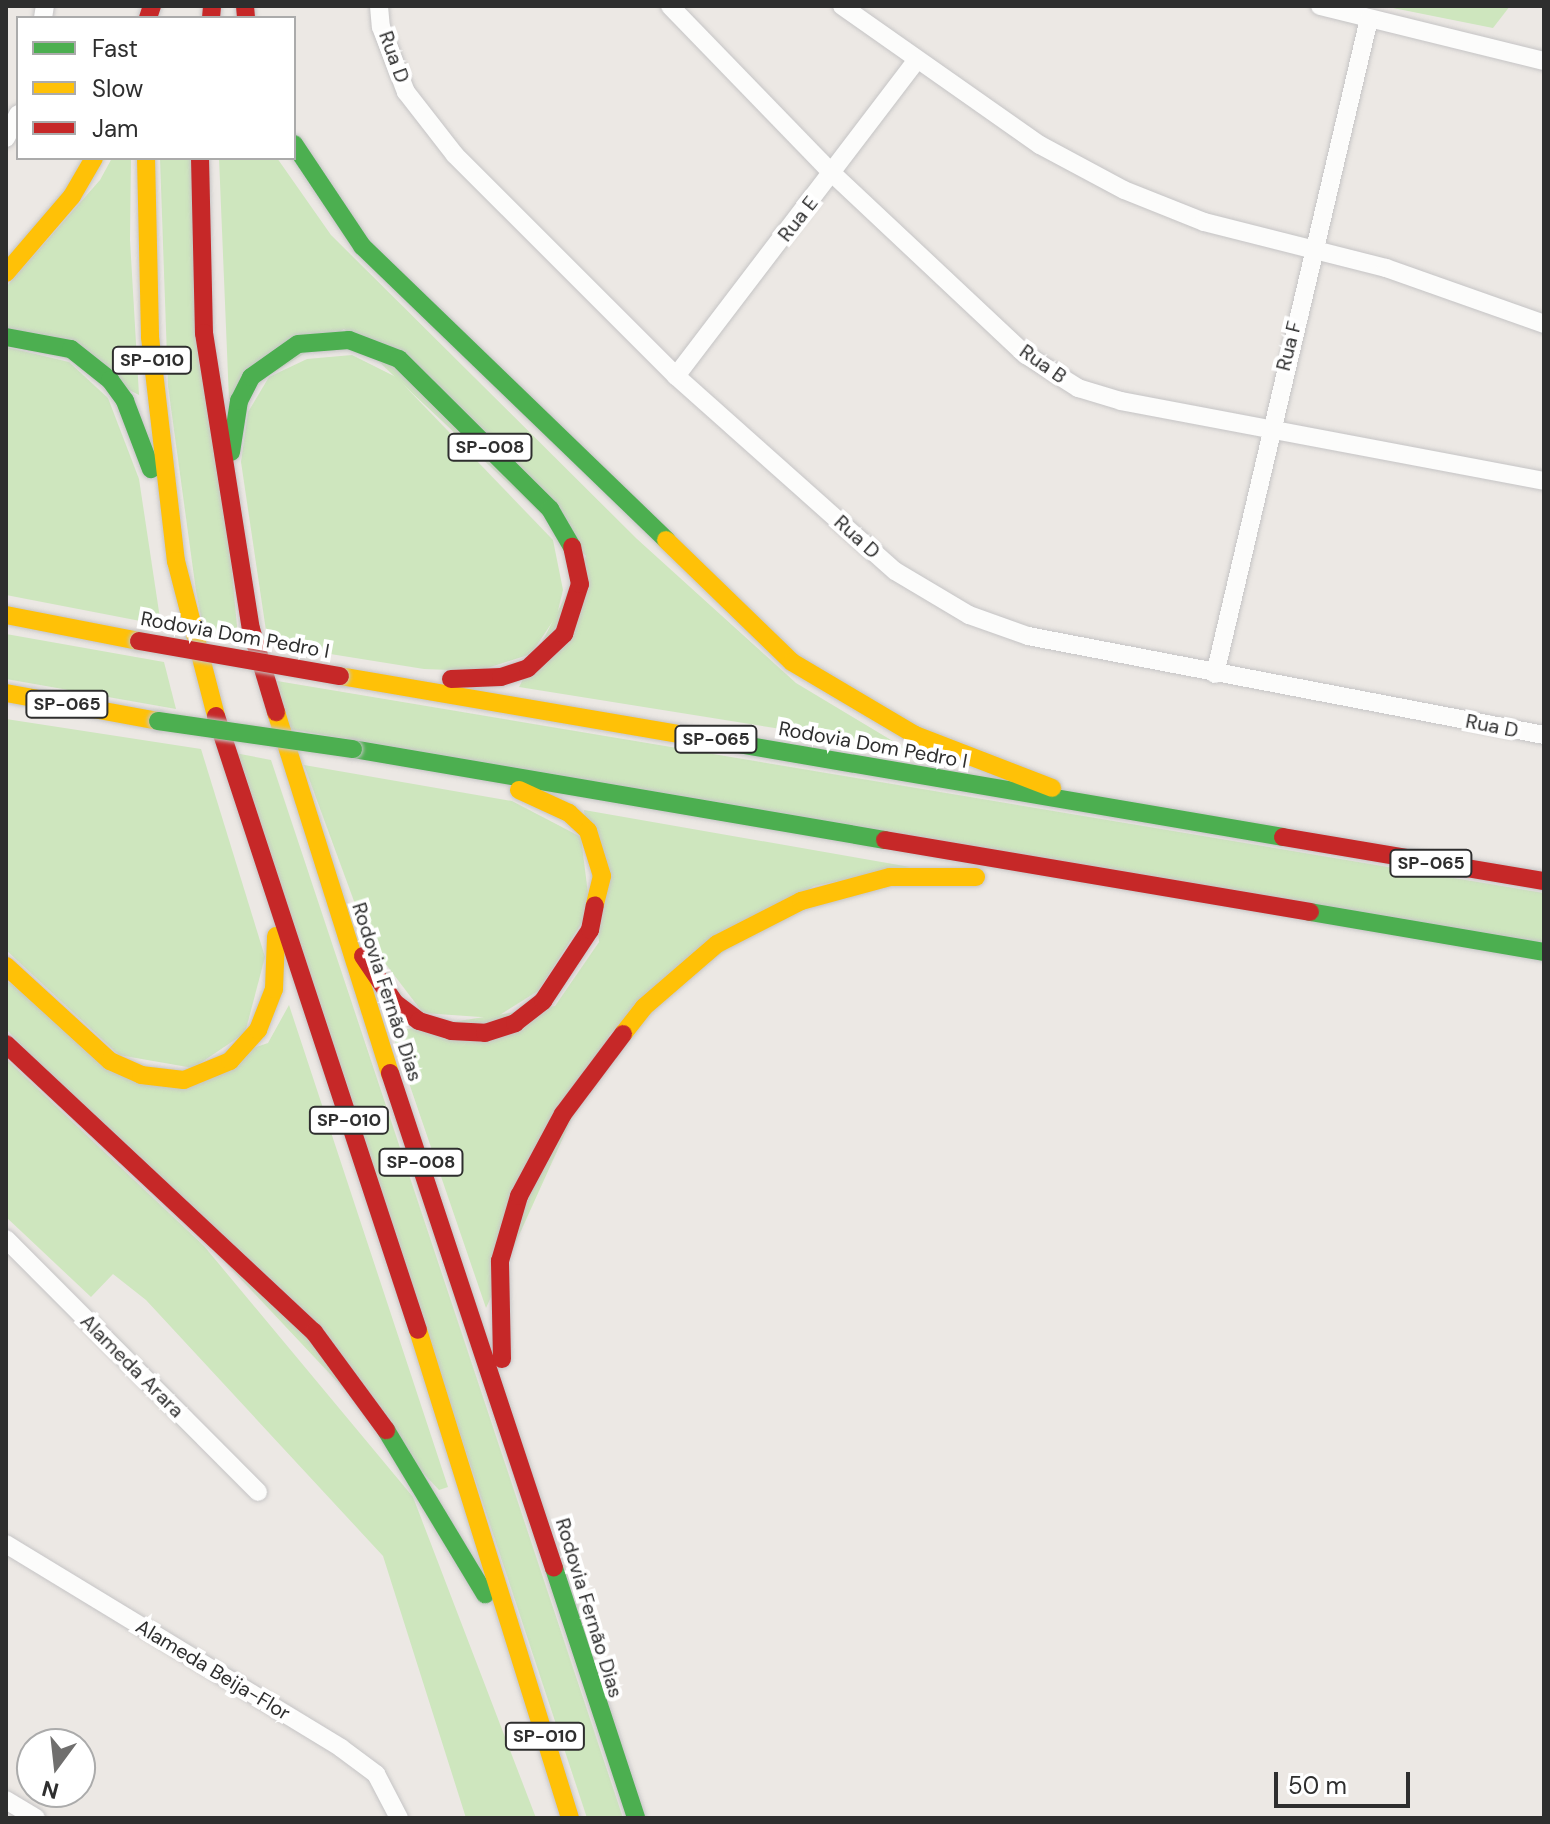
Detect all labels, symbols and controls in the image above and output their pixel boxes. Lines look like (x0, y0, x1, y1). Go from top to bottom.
legend (16, 16, 296, 160)
street label: Rua D (374, 28, 414, 86)
text: Fast (92, 33, 138, 64)
text: Slow (92, 73, 143, 104)
text: Jam (92, 113, 138, 144)
street label: Rua E (773, 192, 823, 246)
street label: Rua F (1271, 319, 1307, 373)
street label: Rua B (1015, 339, 1071, 389)
road number: SP-010 (110, 346, 194, 374)
road number: SP-008 (446, 433, 534, 461)
street label: Rua D (829, 510, 885, 564)
street label: Rodovia Dom Pedro I (139, 607, 331, 663)
road number: SP-065 (25, 690, 109, 718)
street label: Rua D (1464, 709, 1520, 743)
street label: Rodovia Dom Pedro I (777, 717, 969, 773)
road number: SP-065 (674, 725, 758, 753)
road number: SP-065 (1389, 849, 1473, 877)
street label: Rodovia Fernão Dias (347, 900, 427, 1084)
road number: SP-010 (307, 1106, 391, 1134)
road number: SP-008 (377, 1148, 465, 1176)
street label: Alameda Arara (75, 1309, 189, 1423)
street label: Rodovia Fernão Dias (550, 1515, 628, 1701)
street label: Alameda Beija-Flor (132, 1614, 294, 1726)
road number: SP-010 (503, 1722, 587, 1750)
north arrow (16, 1728, 96, 1808)
scale bar (1278, 1756, 1414, 1806)
text: 50 m (1288, 1770, 1347, 1801)
text: N (39, 1774, 62, 1806)

